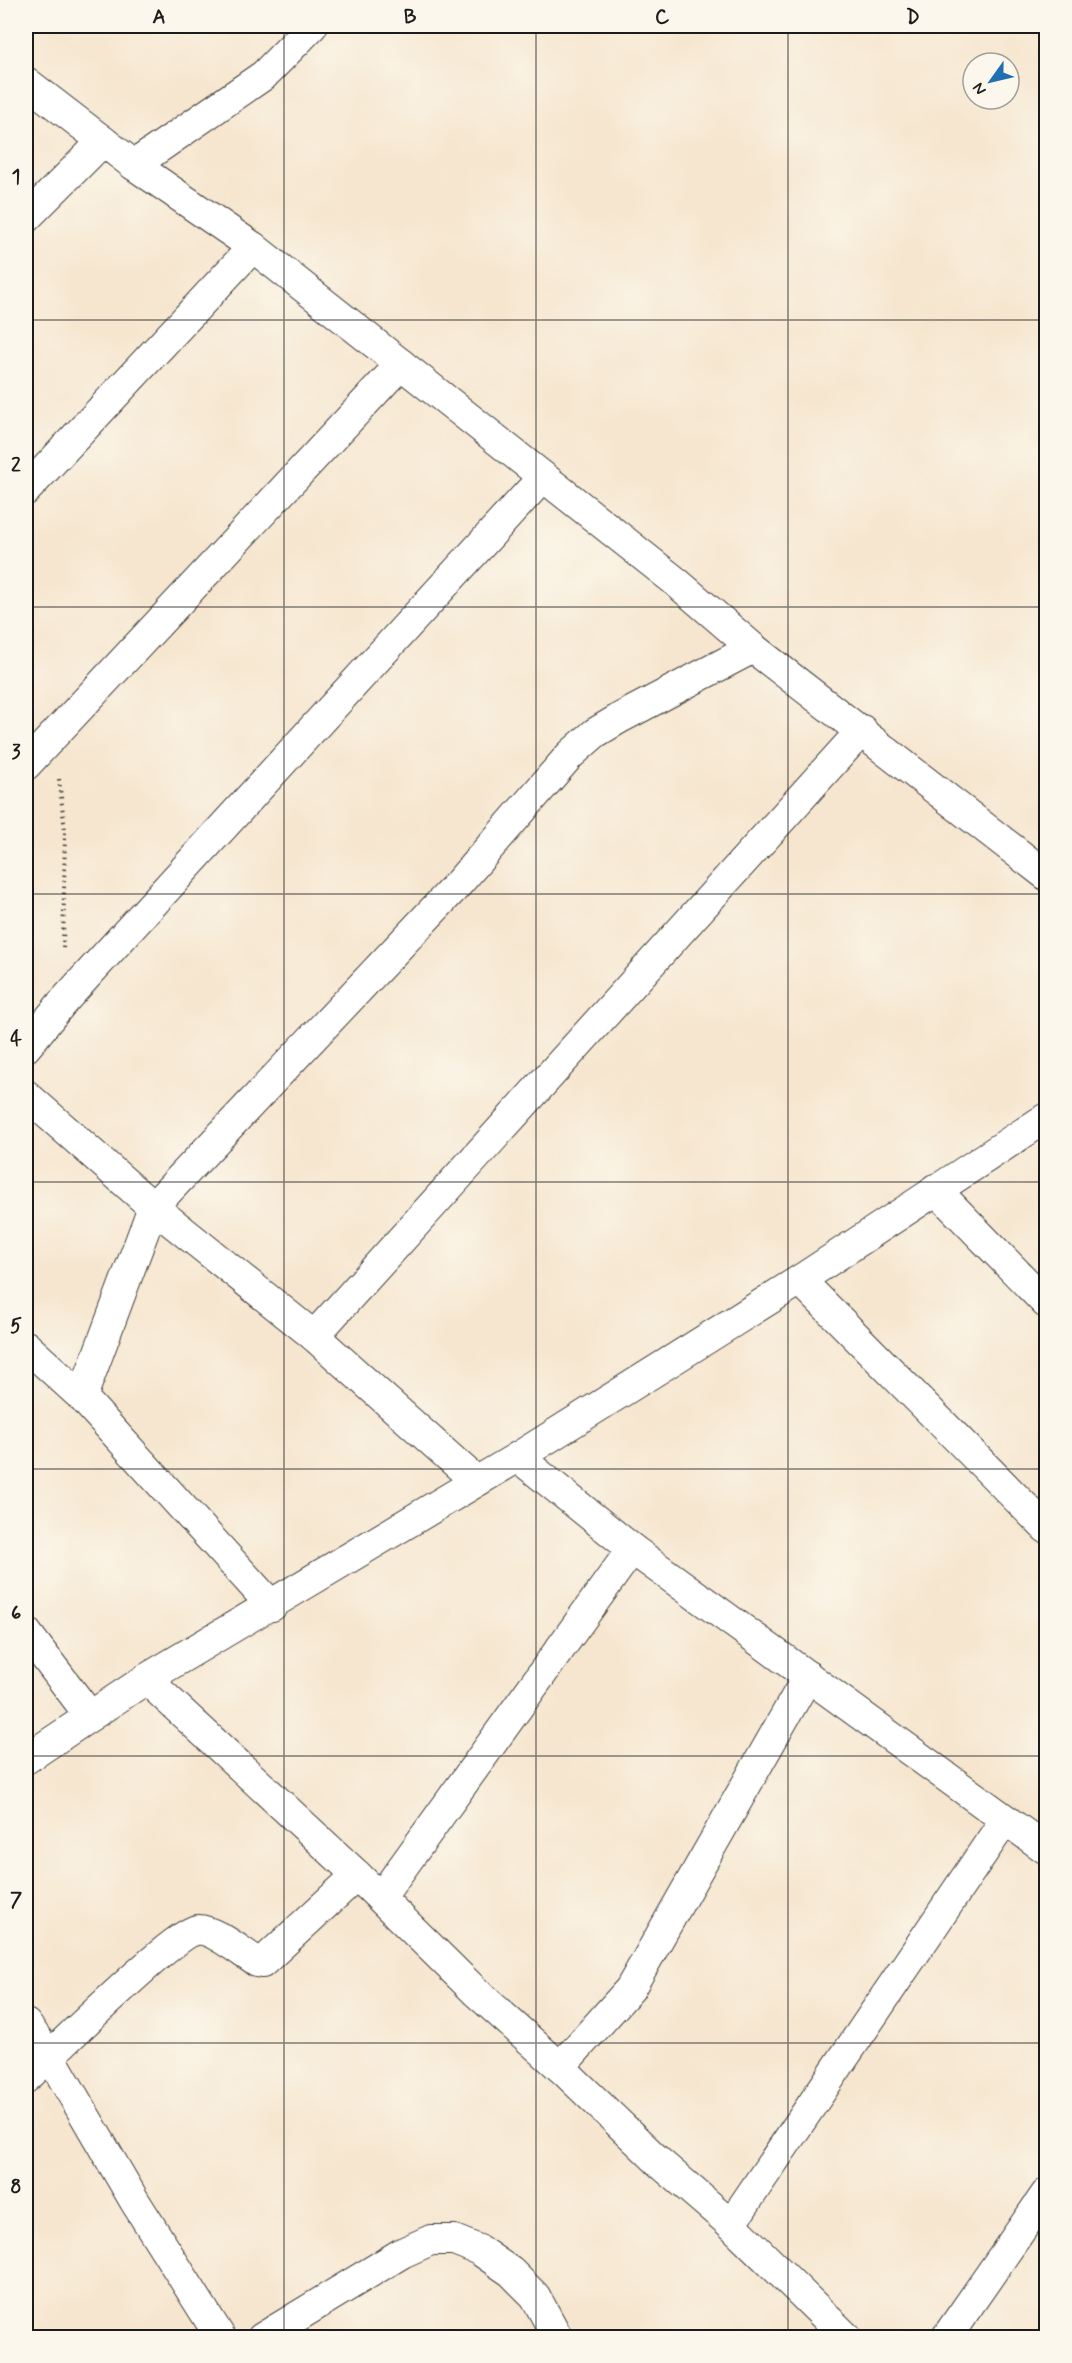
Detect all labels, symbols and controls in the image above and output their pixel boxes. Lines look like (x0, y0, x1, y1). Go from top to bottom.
text: A (152, 4, 166, 31)
text: B (404, 4, 417, 31)
text: C (655, 4, 670, 31)
text: D (906, 4, 920, 31)
north arrow (961, 51, 1021, 111)
text: N (968, 78, 991, 99)
text: 1 (12, 164, 20, 191)
text: 2 (11, 452, 21, 479)
text: 3 (11, 739, 21, 766)
text: 4 (10, 1026, 22, 1053)
text: 5 (10, 1313, 22, 1340)
text: 6 (11, 1600, 21, 1627)
text: 7 (10, 1887, 22, 1914)
text: 8 (10, 2174, 22, 2201)

